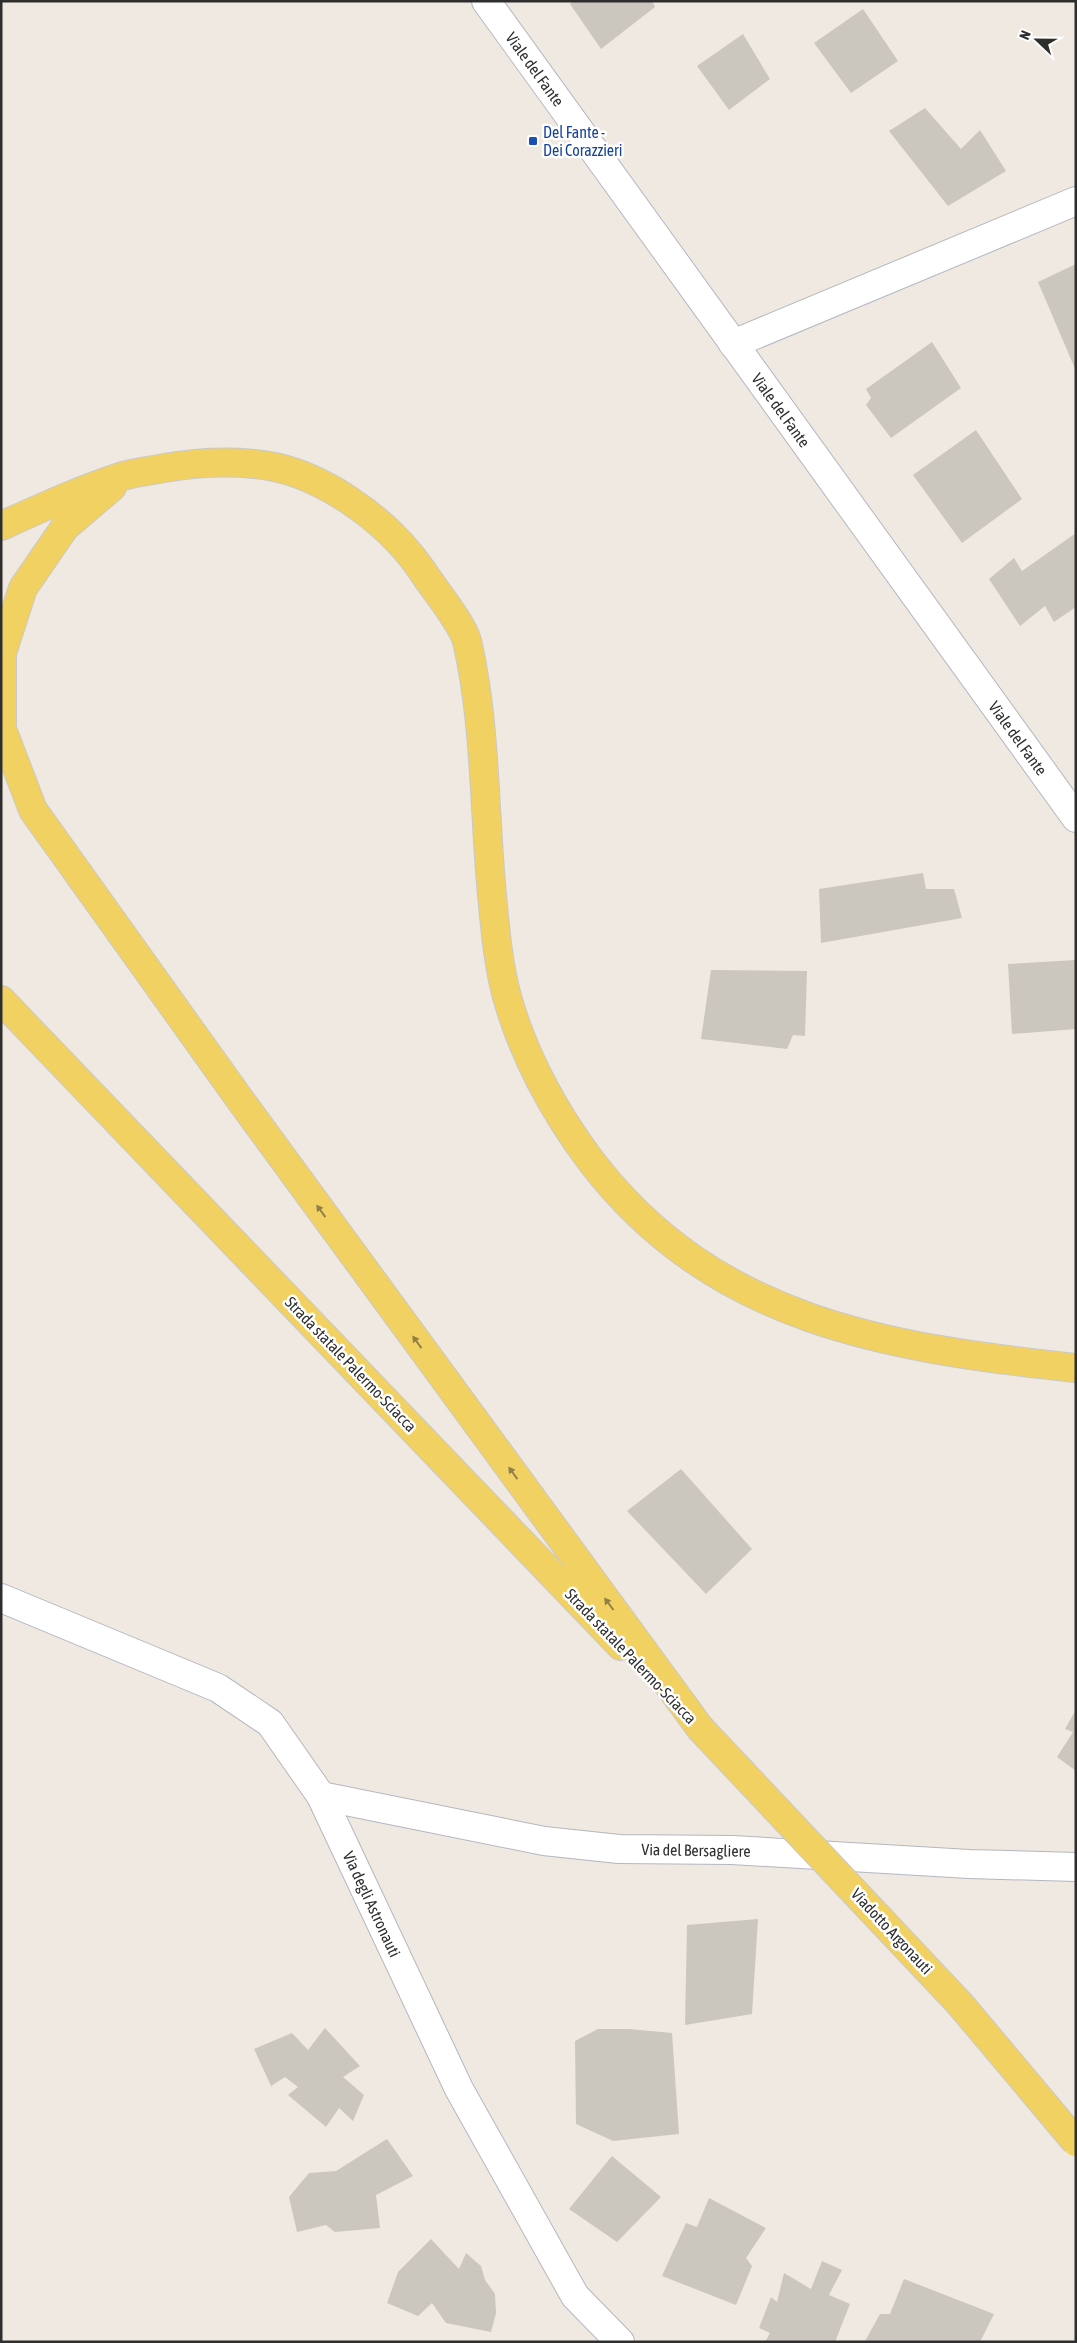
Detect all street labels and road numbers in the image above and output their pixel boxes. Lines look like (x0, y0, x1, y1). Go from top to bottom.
street label: Viale del Fante (502, 29, 568, 109)
street label: Viale del Fante (748, 370, 814, 450)
street label: Viale del Fante (985, 698, 1051, 778)
street label: Strada statale Palermo-Sciacca (282, 1293, 420, 1435)
street label: Strada statale Palermo-Sciacca (562, 1585, 700, 1727)
street label: Via del Bersagliere (641, 1840, 751, 1861)
street label: Via degli Astronauti (339, 1848, 404, 1960)
street label: Viadotto Argonauti (847, 1885, 936, 1978)

